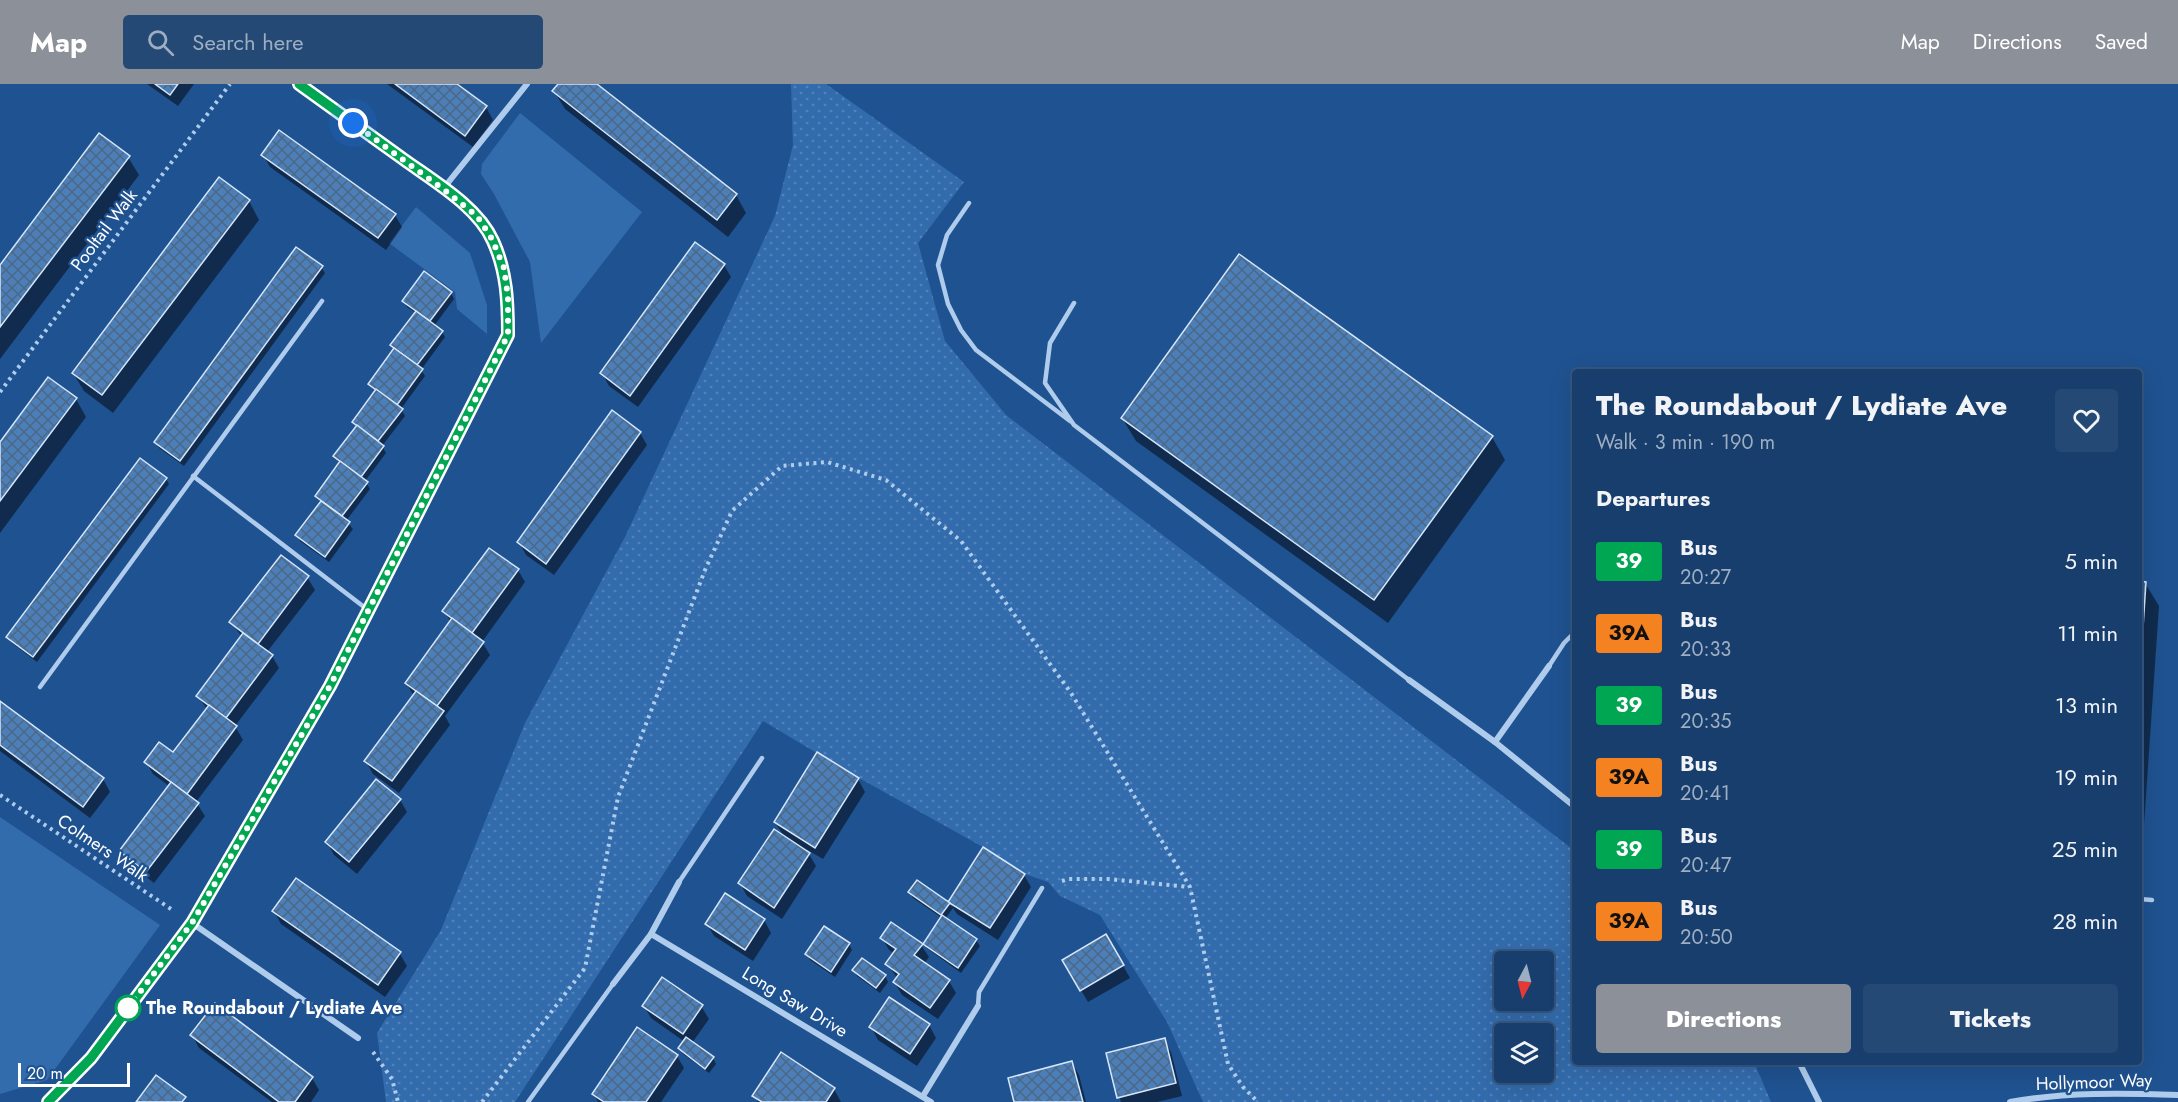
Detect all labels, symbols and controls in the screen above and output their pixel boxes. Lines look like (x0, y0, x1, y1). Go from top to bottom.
search box (123, 15, 543, 69)
text: Map (30, 22, 87, 63)
icon: search (144, 26, 177, 59)
text: Search here (192, 26, 304, 58)
text: Map (1901, 27, 1940, 57)
text: Directions (1973, 27, 2062, 57)
text: Saved (2095, 27, 2148, 57)
your location (338, 108, 368, 138)
street label: Pooltail Walk (64, 183, 144, 277)
text: The Roundabout / Lydiate Ave (1596, 385, 2007, 426)
button: heart (2055, 389, 2118, 452)
text: Walk · 3 min · 190 m (1596, 428, 1775, 457)
text: Departures (1596, 482, 1710, 514)
text: Bus (1680, 531, 1717, 563)
text: 5 min (2065, 545, 2118, 577)
text: 39 (1615, 546, 1643, 576)
text: 20:27 (1680, 563, 1731, 592)
text: Bus (1680, 603, 1717, 635)
text: 11 min (2057, 617, 2118, 649)
text: 39A (1608, 618, 1650, 648)
text: 20:33 (1680, 635, 1731, 664)
text: Bus (1680, 675, 1717, 707)
text: 13 min (2055, 689, 2118, 721)
text: 39 (1615, 690, 1643, 720)
text: 20:35 (1680, 707, 1732, 736)
text: Bus (1680, 747, 1717, 779)
text: 19 min (2054, 761, 2118, 793)
text: 39A (1608, 762, 1650, 792)
text: 20:41 (1680, 779, 1730, 808)
street label: Colmers Walk (52, 808, 154, 888)
text: Bus (1680, 819, 1717, 851)
text: 25 min (2052, 833, 2118, 865)
text: 39 (1615, 834, 1643, 864)
text: 20:47 (1680, 851, 1732, 880)
text: Bus (1680, 891, 1717, 923)
text: 28 min (2052, 905, 2118, 937)
text: 39A (1608, 906, 1650, 936)
text: 20:50 (1680, 923, 1733, 952)
north arrow (1494, 951, 1554, 1011)
map controls (1494, 951, 1554, 1083)
street label: Long Saw Drive (737, 960, 853, 1044)
button: Directions (1596, 984, 1851, 1053)
button: Tickets (1863, 984, 2118, 1053)
marker: The Roundabout / Lydiate Ave (115, 995, 141, 1021)
place label: The Roundabout / Lydiate Ave (146, 995, 402, 1021)
button: layers (1494, 1023, 1554, 1083)
scale bar (18, 1060, 130, 1088)
text: 20 m (27, 1062, 63, 1085)
street label: Hollymoor Way (2035, 1067, 2153, 1097)

